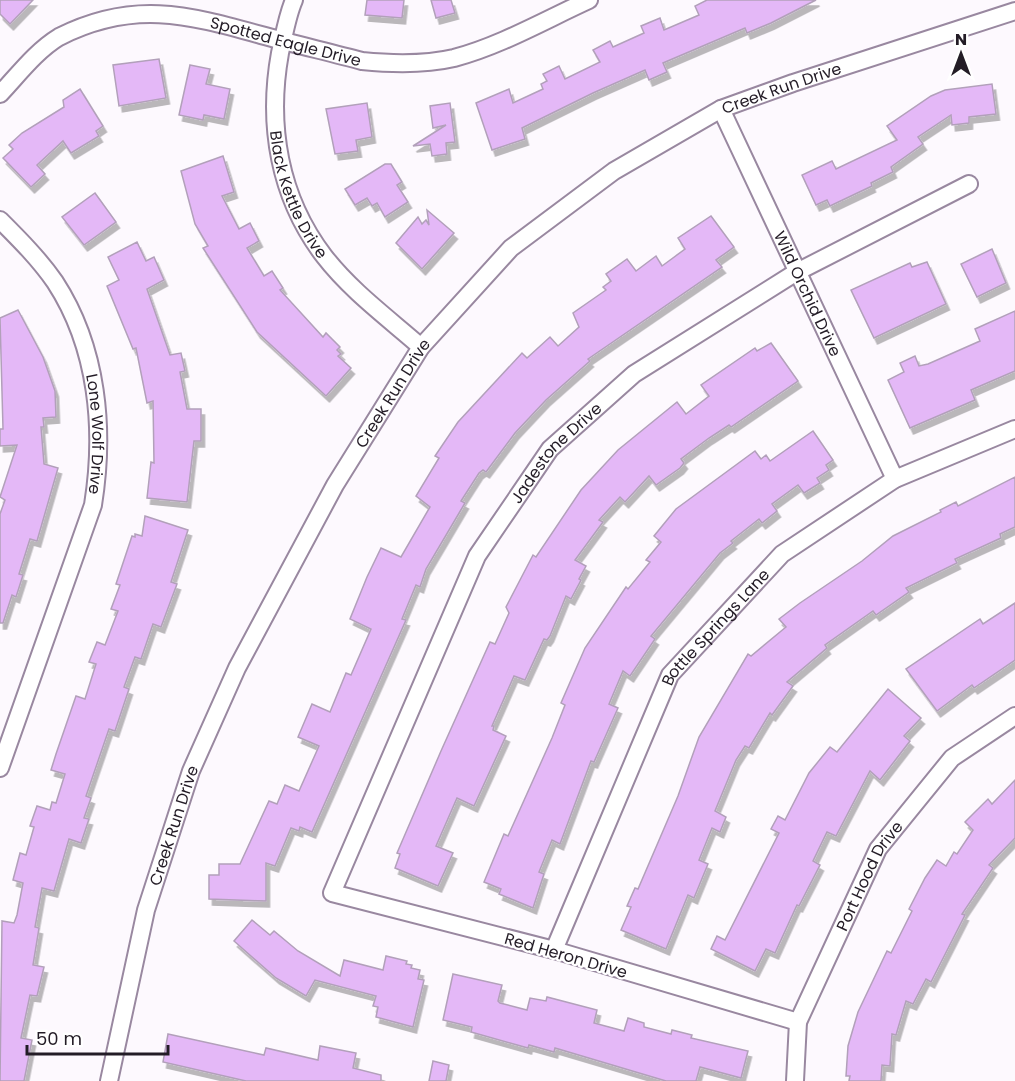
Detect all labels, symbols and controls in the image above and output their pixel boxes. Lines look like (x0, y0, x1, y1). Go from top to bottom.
street label: Spotted Eagle Drive (208, 11, 364, 72)
north arrow (931, 24, 991, 84)
text: N (955, 28, 967, 51)
street label: Creek Run Drive (718, 57, 844, 120)
street label: Black Kettle Drive (264, 130, 333, 263)
street label: Wild Orchid Drive (768, 227, 847, 360)
street label: Creek Run Drive (350, 333, 436, 452)
street label: Lone Wolf Drive (80, 372, 109, 496)
street label: Jadestone Drive (505, 397, 607, 508)
street label: Bottle Springs Lane (656, 564, 775, 689)
street label: Creek Run Drive (144, 761, 204, 889)
street label: Port Hood Drive (831, 816, 909, 935)
street label: Red Heron Drive (502, 927, 630, 984)
scale bar (27, 1018, 168, 1056)
text: 50 m (36, 1026, 82, 1051)

